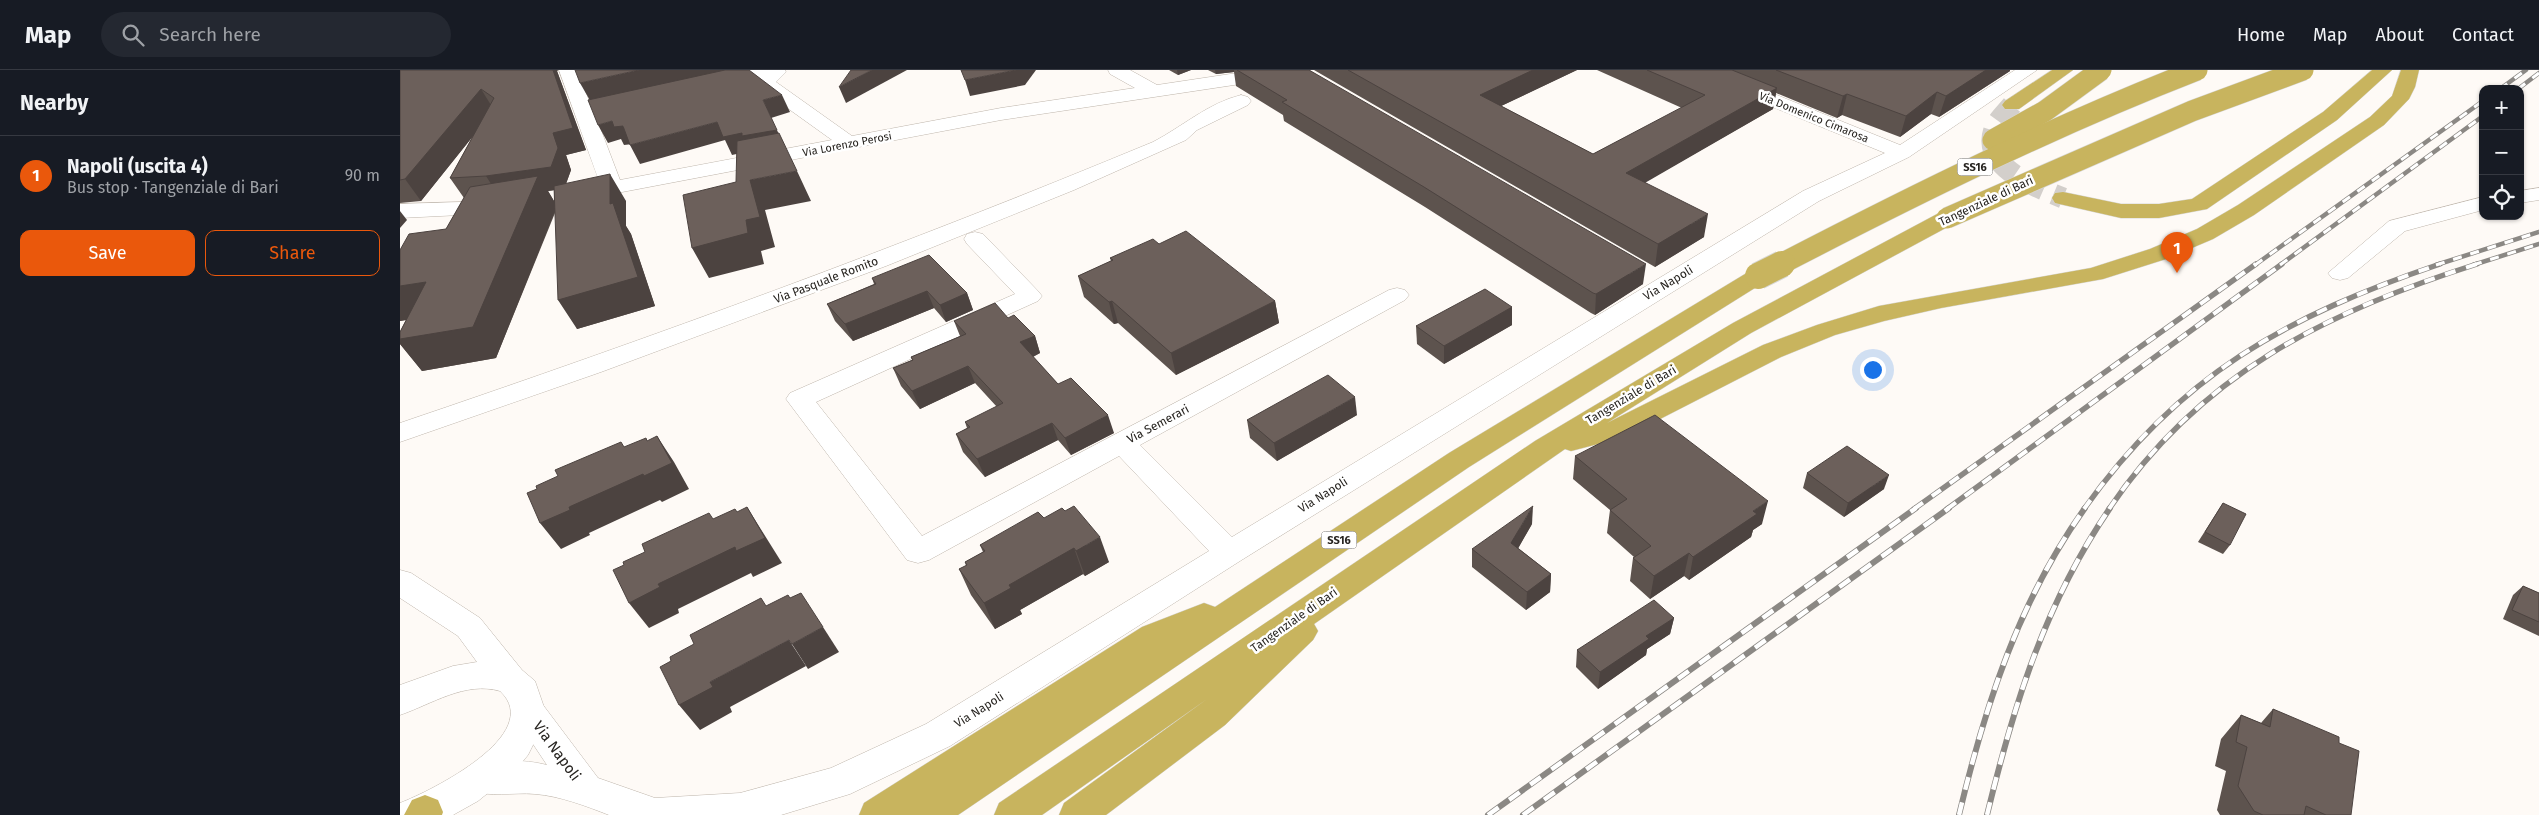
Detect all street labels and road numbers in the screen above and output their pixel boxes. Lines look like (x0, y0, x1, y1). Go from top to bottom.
street label: Via Domenico Cimarosa (1757, 90, 1870, 145)
street label: Via Lorenzo Perosi (801, 129, 893, 160)
road number: SS16 (1958, 158, 1992, 175)
street label: Tangenziale di Bari (1937, 173, 2035, 229)
street label: Via Pasquale Romito (772, 254, 880, 306)
street label: Via Napoli (1641, 263, 1695, 303)
street label: Tangenziale di Bari (1583, 363, 1679, 427)
street label: Via Semerari (1125, 402, 1191, 446)
street label: Via Napoli (1296, 474, 1350, 516)
road number: SS16 (1322, 532, 1356, 548)
street label: Tangenziale di Bari (1248, 585, 1340, 655)
street label: Via Napoli (952, 689, 1006, 731)
street label: Via Napoli (529, 718, 585, 784)

